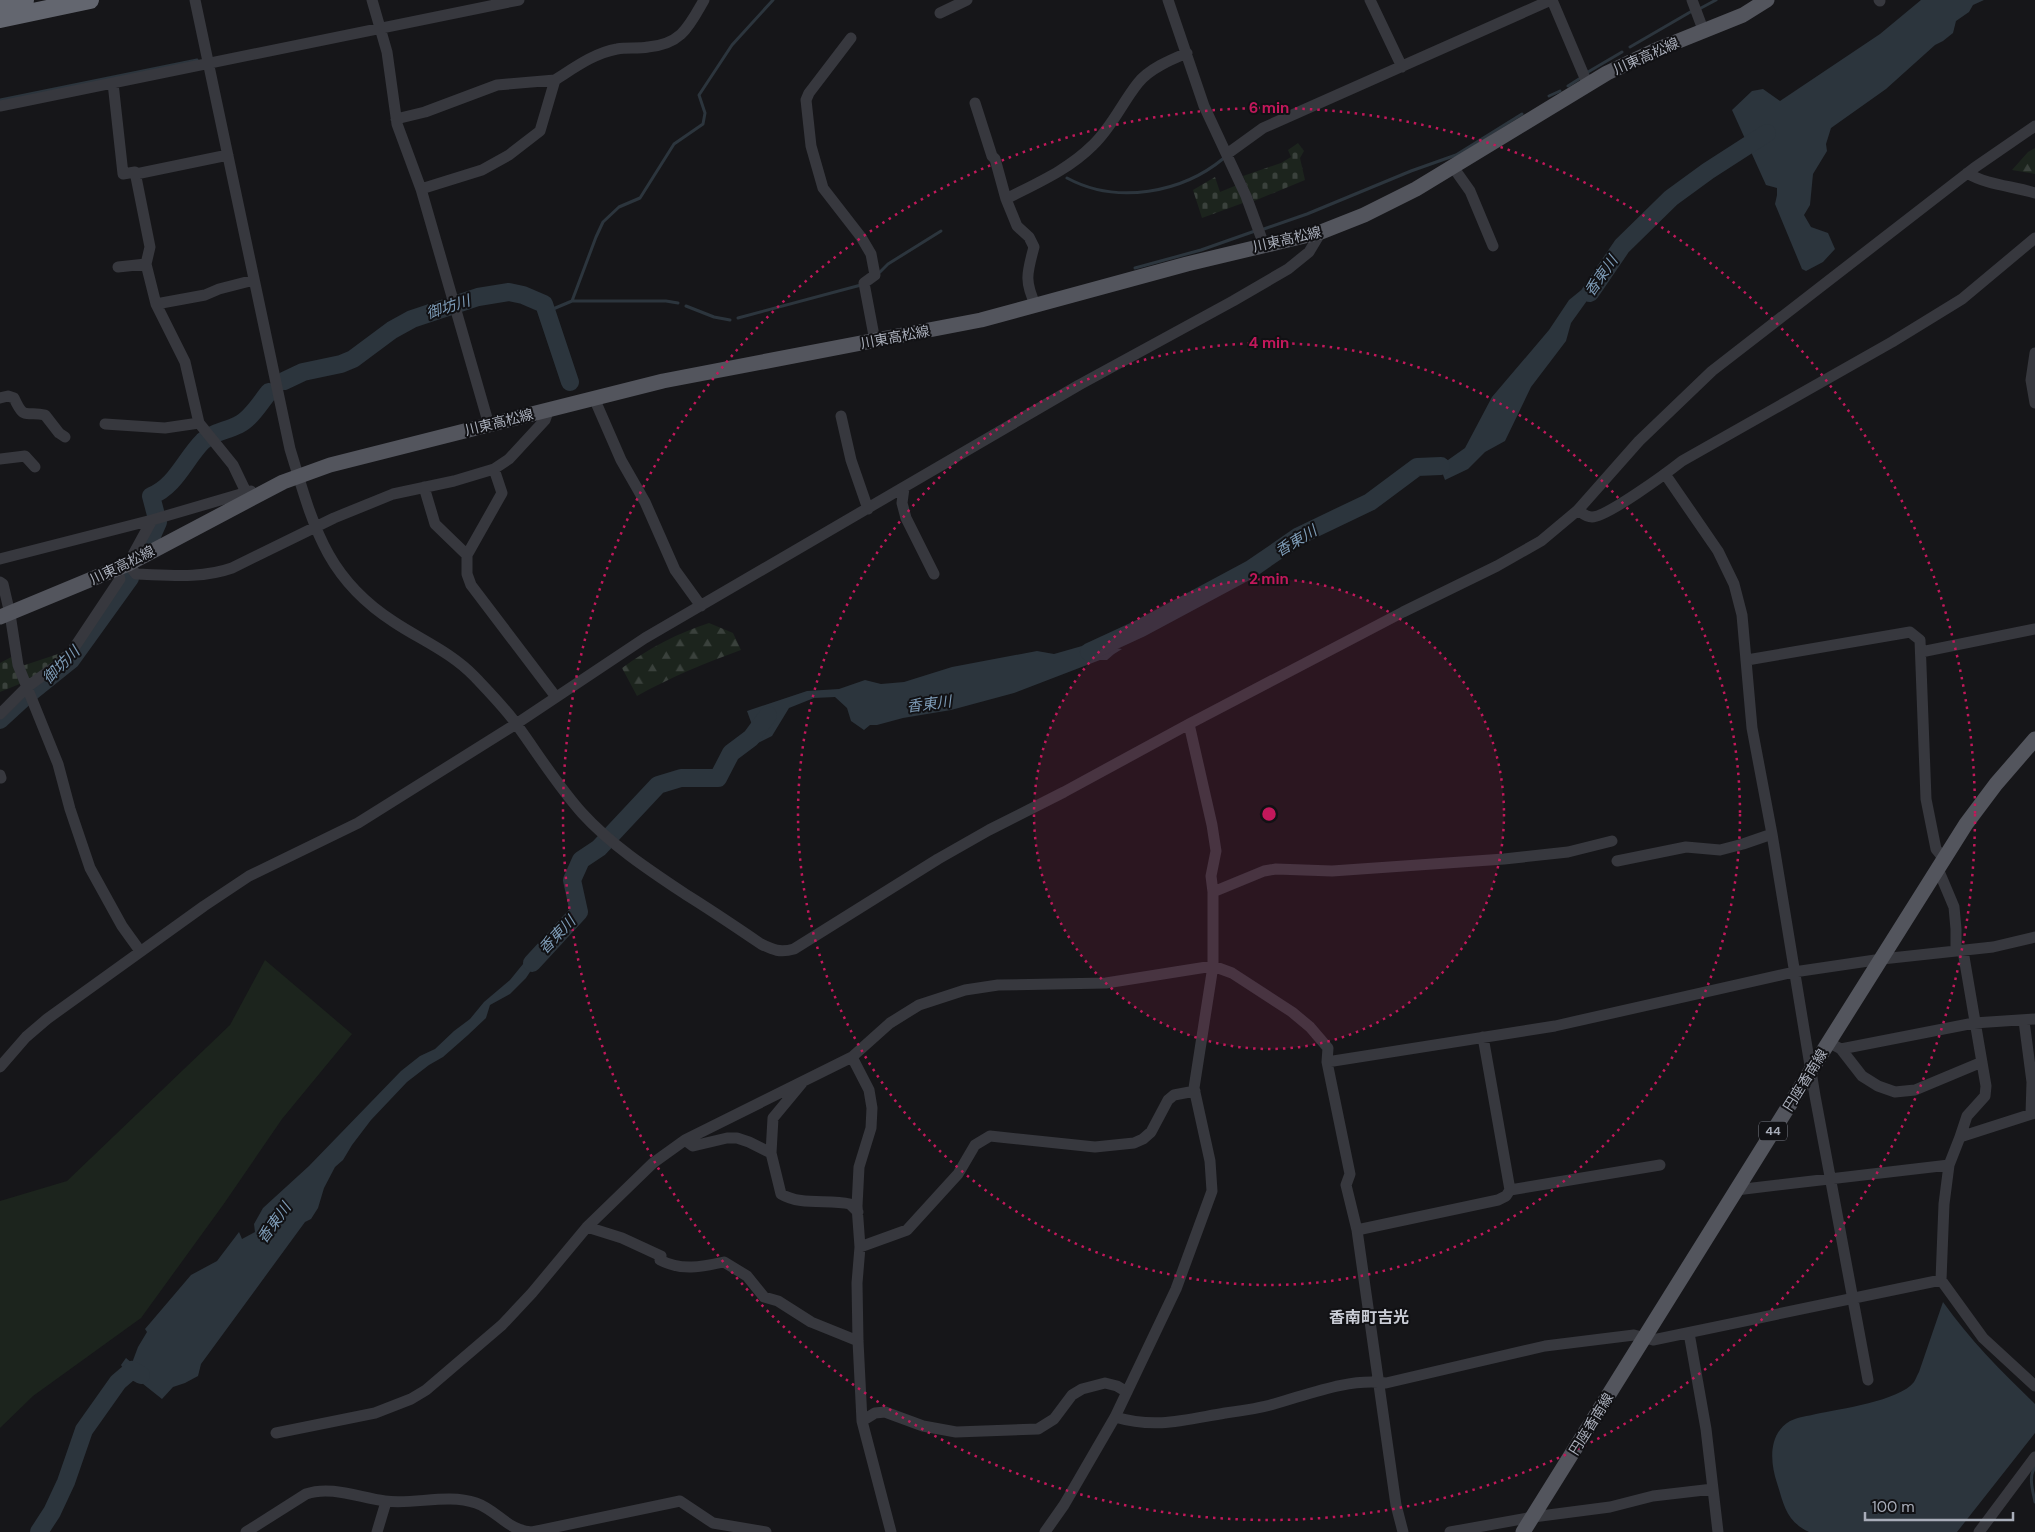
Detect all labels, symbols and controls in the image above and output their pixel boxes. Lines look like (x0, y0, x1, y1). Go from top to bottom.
street label: 川東高松線 (1610, 34, 1682, 78)
text: 6 min (1249, 98, 1289, 118)
street label: 川東高松線 (1251, 222, 1323, 256)
water label: 香東川 (1580, 250, 1623, 300)
water label: 御坊川 (424, 290, 474, 323)
street label: 川東高松線 (859, 321, 931, 353)
text: 4 min (1249, 333, 1289, 353)
street label: 川東高松線 (463, 405, 535, 439)
water label: 香東川 (1272, 520, 1322, 561)
street label: 川東高松線 (87, 542, 157, 588)
text: 2 min (1249, 569, 1289, 589)
water label: 御坊川 (38, 641, 85, 688)
water label: 香東川 (905, 691, 955, 717)
centre of rings (1260, 805, 1278, 823)
water label: 香東川 (534, 910, 581, 958)
street label: 円座香南線 (1779, 1046, 1831, 1114)
road number: 44 (1759, 1122, 1787, 1140)
water label: 香東川 (253, 1197, 296, 1247)
district label: 香南町吉光 (1329, 1307, 1409, 1328)
street label: 円座香南線 (1565, 1390, 1617, 1458)
scale bar (1865, 1490, 2012, 1522)
text: 100 m (1872, 1497, 1915, 1517)

